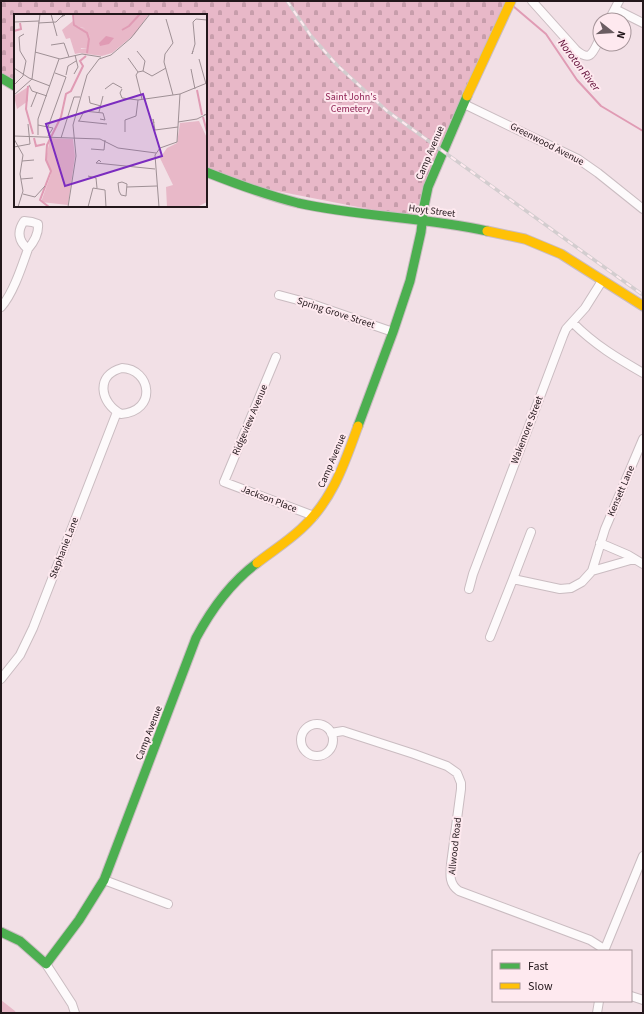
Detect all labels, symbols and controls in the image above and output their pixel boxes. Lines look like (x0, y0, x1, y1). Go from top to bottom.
north arrow (592, 12, 632, 52)
inset map (14, 14, 207, 207)
text: N (613, 29, 629, 40)
water label: Noroton River (555, 36, 604, 95)
park label: Saint John's Cemetery (325, 90, 377, 116)
street label: Greenwood Avenue (508, 119, 586, 169)
street label: Camp Avenue (412, 124, 448, 182)
street label: Hoyt Street (408, 201, 457, 221)
street label: Spring Grove Street (295, 294, 377, 332)
street label: Ridgeview Avenue (229, 382, 271, 458)
street label: Wakemore Street (508, 394, 547, 466)
street label: Camp Avenue (314, 432, 350, 490)
street label: Kensett Lane (604, 463, 638, 519)
street label: Jackson Place (239, 482, 299, 516)
street label: Stephanie Lane (46, 515, 82, 581)
street label: Camp Avenue (132, 704, 166, 762)
street label: Allwood Road (445, 817, 465, 875)
legend (492, 950, 632, 1002)
text: Fast (528, 958, 548, 975)
text: Slow (528, 978, 553, 995)

